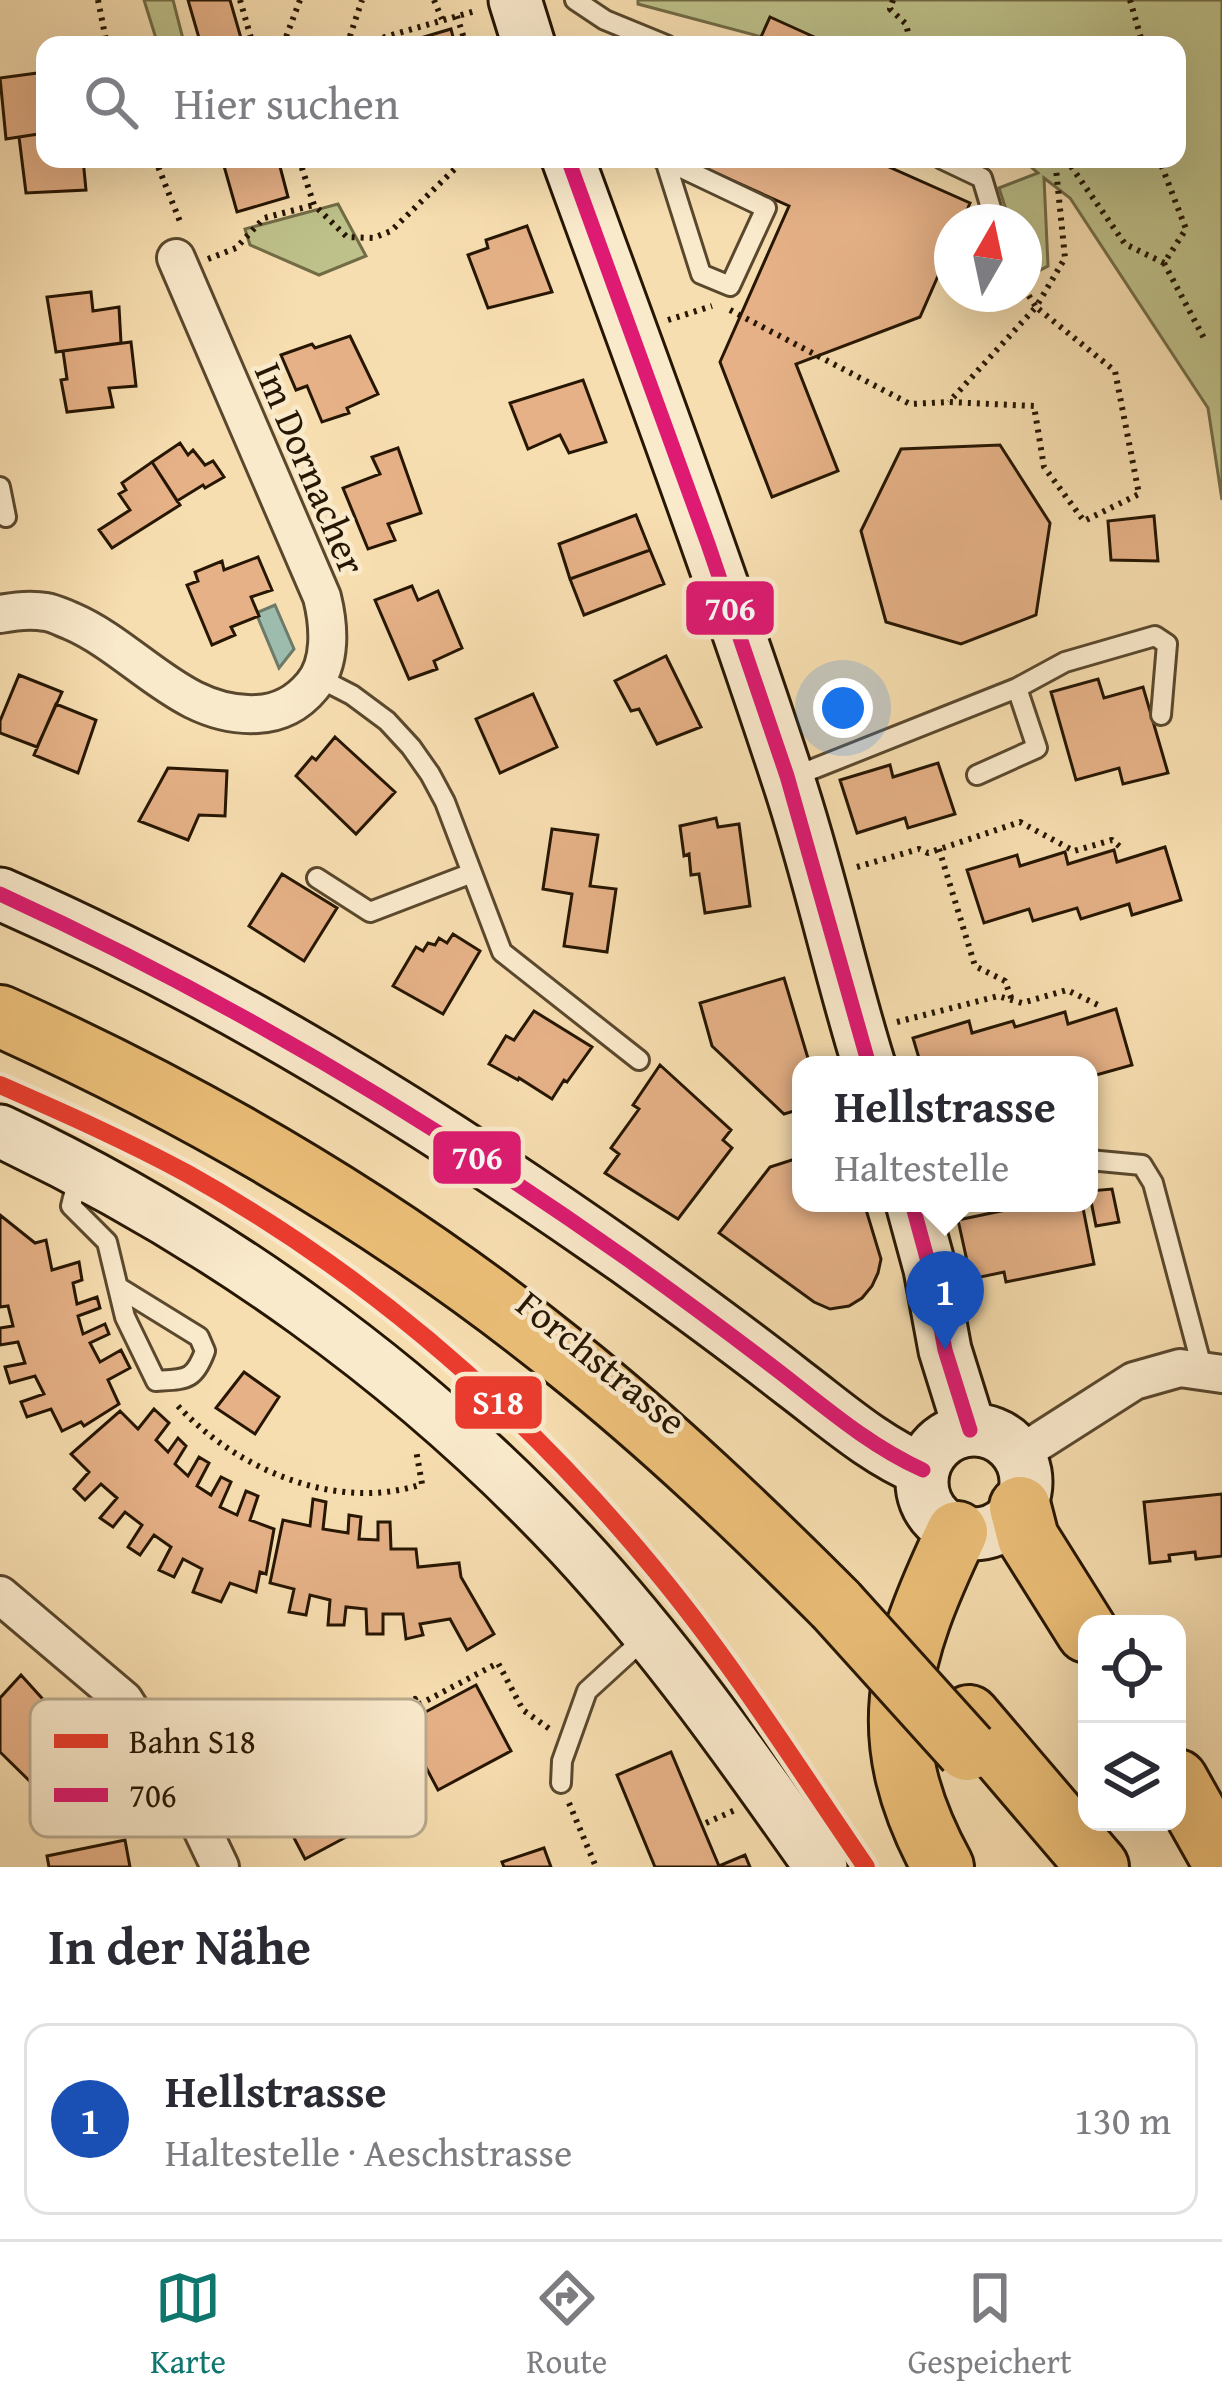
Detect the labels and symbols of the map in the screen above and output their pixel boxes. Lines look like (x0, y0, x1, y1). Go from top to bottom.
north arrow (934, 204, 1042, 312)
street label: Im Dornacher (241, 353, 382, 583)
line badge: 706 (684, 579, 776, 637)
text: 706 (704, 584, 756, 632)
your location (813, 678, 873, 738)
line badge: 706 (431, 1129, 523, 1186)
text: 706 (451, 1133, 503, 1181)
pin: 1 (906, 1251, 984, 1350)
street label: Forchstrasse (505, 1275, 700, 1448)
line badge: S18 (453, 1374, 544, 1431)
text: S18 (472, 1378, 524, 1426)
legend (30, 1699, 426, 1837)
text: Bahn S18 (129, 1717, 256, 1765)
text: 706 (129, 1771, 177, 1819)

